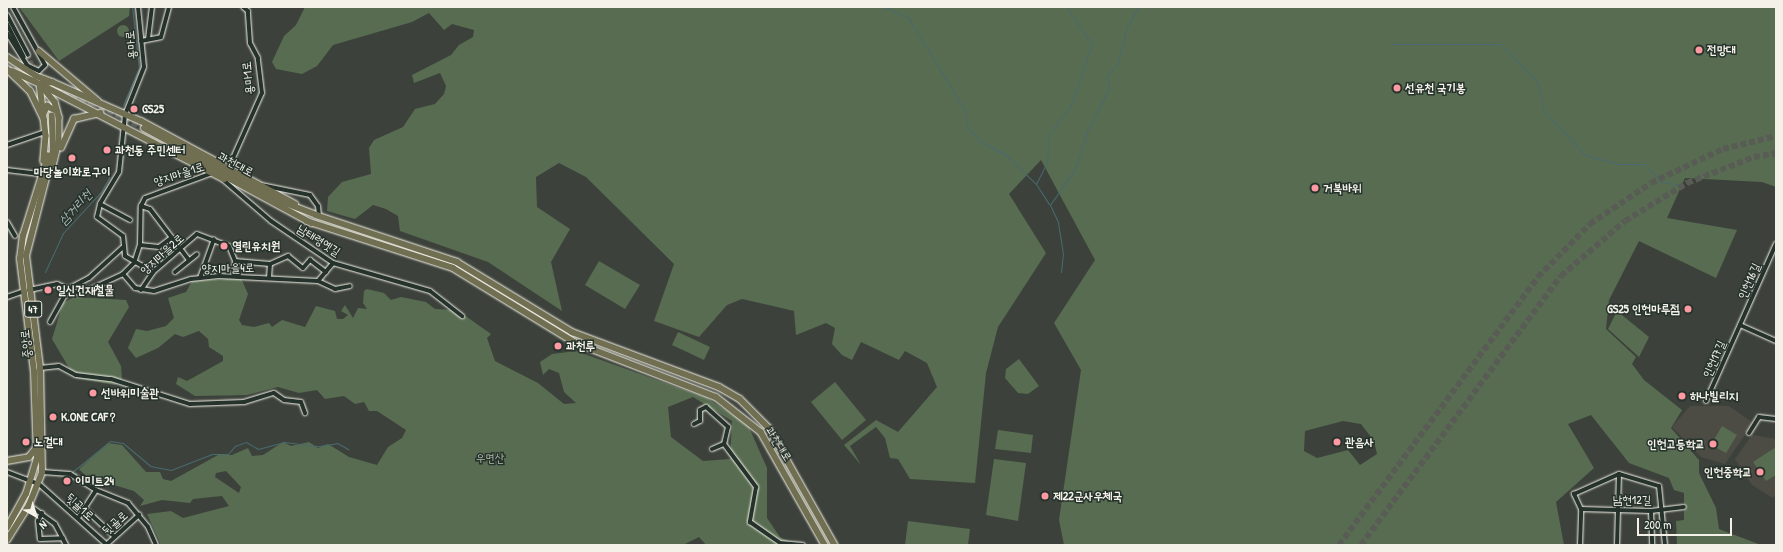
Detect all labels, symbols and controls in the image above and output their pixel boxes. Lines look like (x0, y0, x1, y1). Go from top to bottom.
street label: 용마로 (122, 30, 140, 60)
place label: 전망대 (1707, 43, 1736, 57)
marker: 전망대 (1694, 45, 1704, 55)
street label: 용마1로 (239, 61, 257, 95)
place label: 선유천 국기봉 (1405, 81, 1466, 95)
marker: 선유천 국기봉 (1392, 83, 1402, 93)
place label: GS25 (142, 102, 164, 116)
marker: GS25 (129, 104, 139, 114)
place label: 과천동 주민센터 (115, 143, 185, 157)
marker: 과천동 주민센터 (102, 145, 112, 155)
street label: 과천대로 (216, 149, 256, 179)
marker: 마당놀이화로구이 (67, 153, 77, 163)
street label: 양지마을1로 (152, 159, 206, 189)
place label: 마당놀이화로구이 (33, 165, 111, 179)
place label: 거북바위 (1323, 181, 1362, 195)
marker: 거북바위 (1310, 183, 1320, 193)
water label: 삼거리천 (55, 186, 95, 228)
street label: 남태령옛길 (295, 221, 343, 259)
street label: 양지마을2로 (137, 231, 187, 277)
place label: 열린유치원 (232, 239, 280, 253)
marker: 열린유치원 (219, 241, 229, 251)
street label: 양지마을4로 (201, 260, 255, 276)
street label: 인헌16길 (1735, 261, 1763, 301)
place label: 일신건재철물 (56, 283, 114, 297)
marker: 일신건재철물 (43, 285, 53, 295)
road number: 47 (24, 300, 42, 318)
place label: GS25 인헌마루점 (1607, 302, 1680, 316)
marker: GS25 인헌마루점 (1683, 304, 1693, 314)
street label: 중앙로 (17, 329, 35, 359)
street label: 인헌17길 (1699, 338, 1729, 380)
place label: 과천루 (566, 339, 595, 353)
marker: 과천루 (553, 341, 563, 351)
place label: 선바위미술관 (101, 386, 159, 400)
marker: 선바위미술관 (88, 388, 98, 398)
place label: 하나빌리지 (1690, 389, 1738, 403)
marker: 하나빌리지 (1677, 391, 1687, 401)
place label: K.ONE CAF？ (61, 410, 120, 424)
marker: K.ONE CAF？ (48, 412, 58, 422)
street label: 과천대로 (763, 424, 795, 464)
place label: 노걸대 (34, 435, 63, 449)
place label: 관음사 (1345, 435, 1374, 449)
marker: 노걸대 (21, 437, 31, 447)
marker: 관음사 (1332, 437, 1342, 447)
place label: 인헌고등학교 (1647, 437, 1705, 451)
marker: 인헌고등학교 (1708, 439, 1718, 449)
park label: 우면산 (476, 451, 504, 465)
place label: 인헌중학교 (1704, 465, 1752, 479)
marker: 인헌중학교 (1755, 467, 1765, 477)
place label: 이미트24 (75, 474, 114, 488)
marker: 이미트24 (62, 476, 72, 486)
place label: 제22군사우체국 (1053, 489, 1122, 503)
street label: 뒷골1로 (63, 491, 97, 523)
marker: 제22군사우체국 (1040, 491, 1050, 501)
street label: 남현12길 (1613, 493, 1651, 507)
north arrow (16, 496, 56, 536)
street label: 뒷골로 (99, 508, 131, 538)
scale bar (1639, 510, 1734, 536)
text: 200 m (1644, 516, 1671, 533)
text: N (37, 518, 50, 533)

